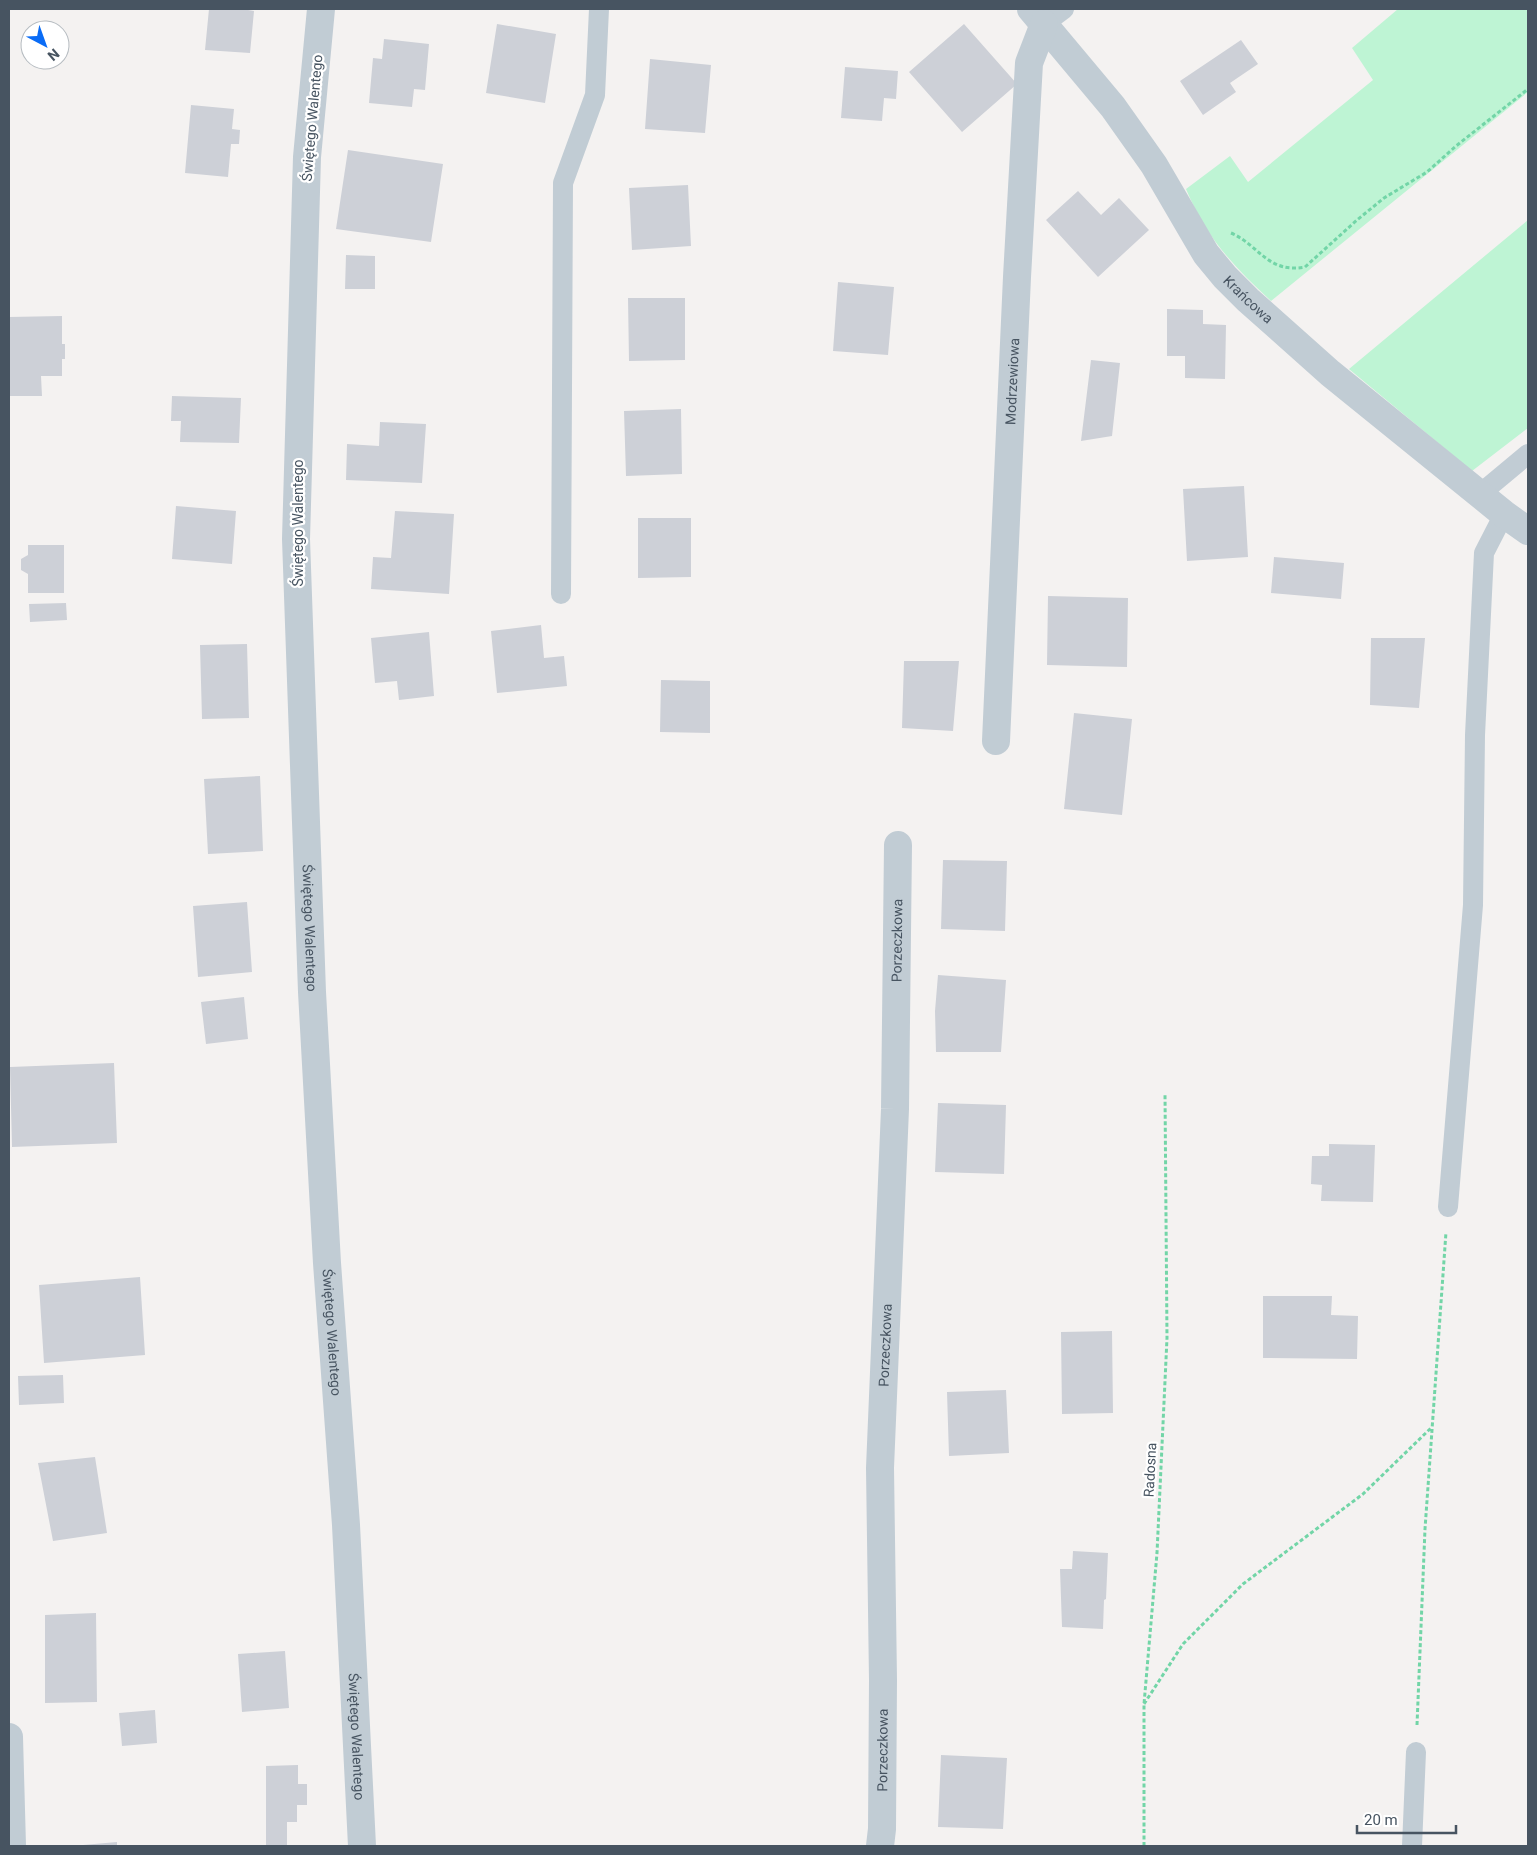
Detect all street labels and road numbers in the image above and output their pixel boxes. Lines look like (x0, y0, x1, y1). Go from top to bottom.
street label: Świętego Walentego (297, 54, 326, 182)
street label: Krańcowa (1220, 272, 1276, 326)
street label: Modrzewiowa (1002, 337, 1022, 425)
street label: Świętego Walentego (289, 459, 306, 587)
street label: Świętego Walentego (299, 864, 320, 992)
street label: Porzeczkowa (888, 899, 905, 982)
street label: Świętego Walentego (319, 1268, 345, 1396)
street label: Porzeczkowa (875, 1303, 895, 1387)
street label: Radosna (1141, 1442, 1159, 1498)
street label: Świętego Walentego (345, 1672, 368, 1801)
street label: Porzeczkowa (874, 1708, 891, 1792)

